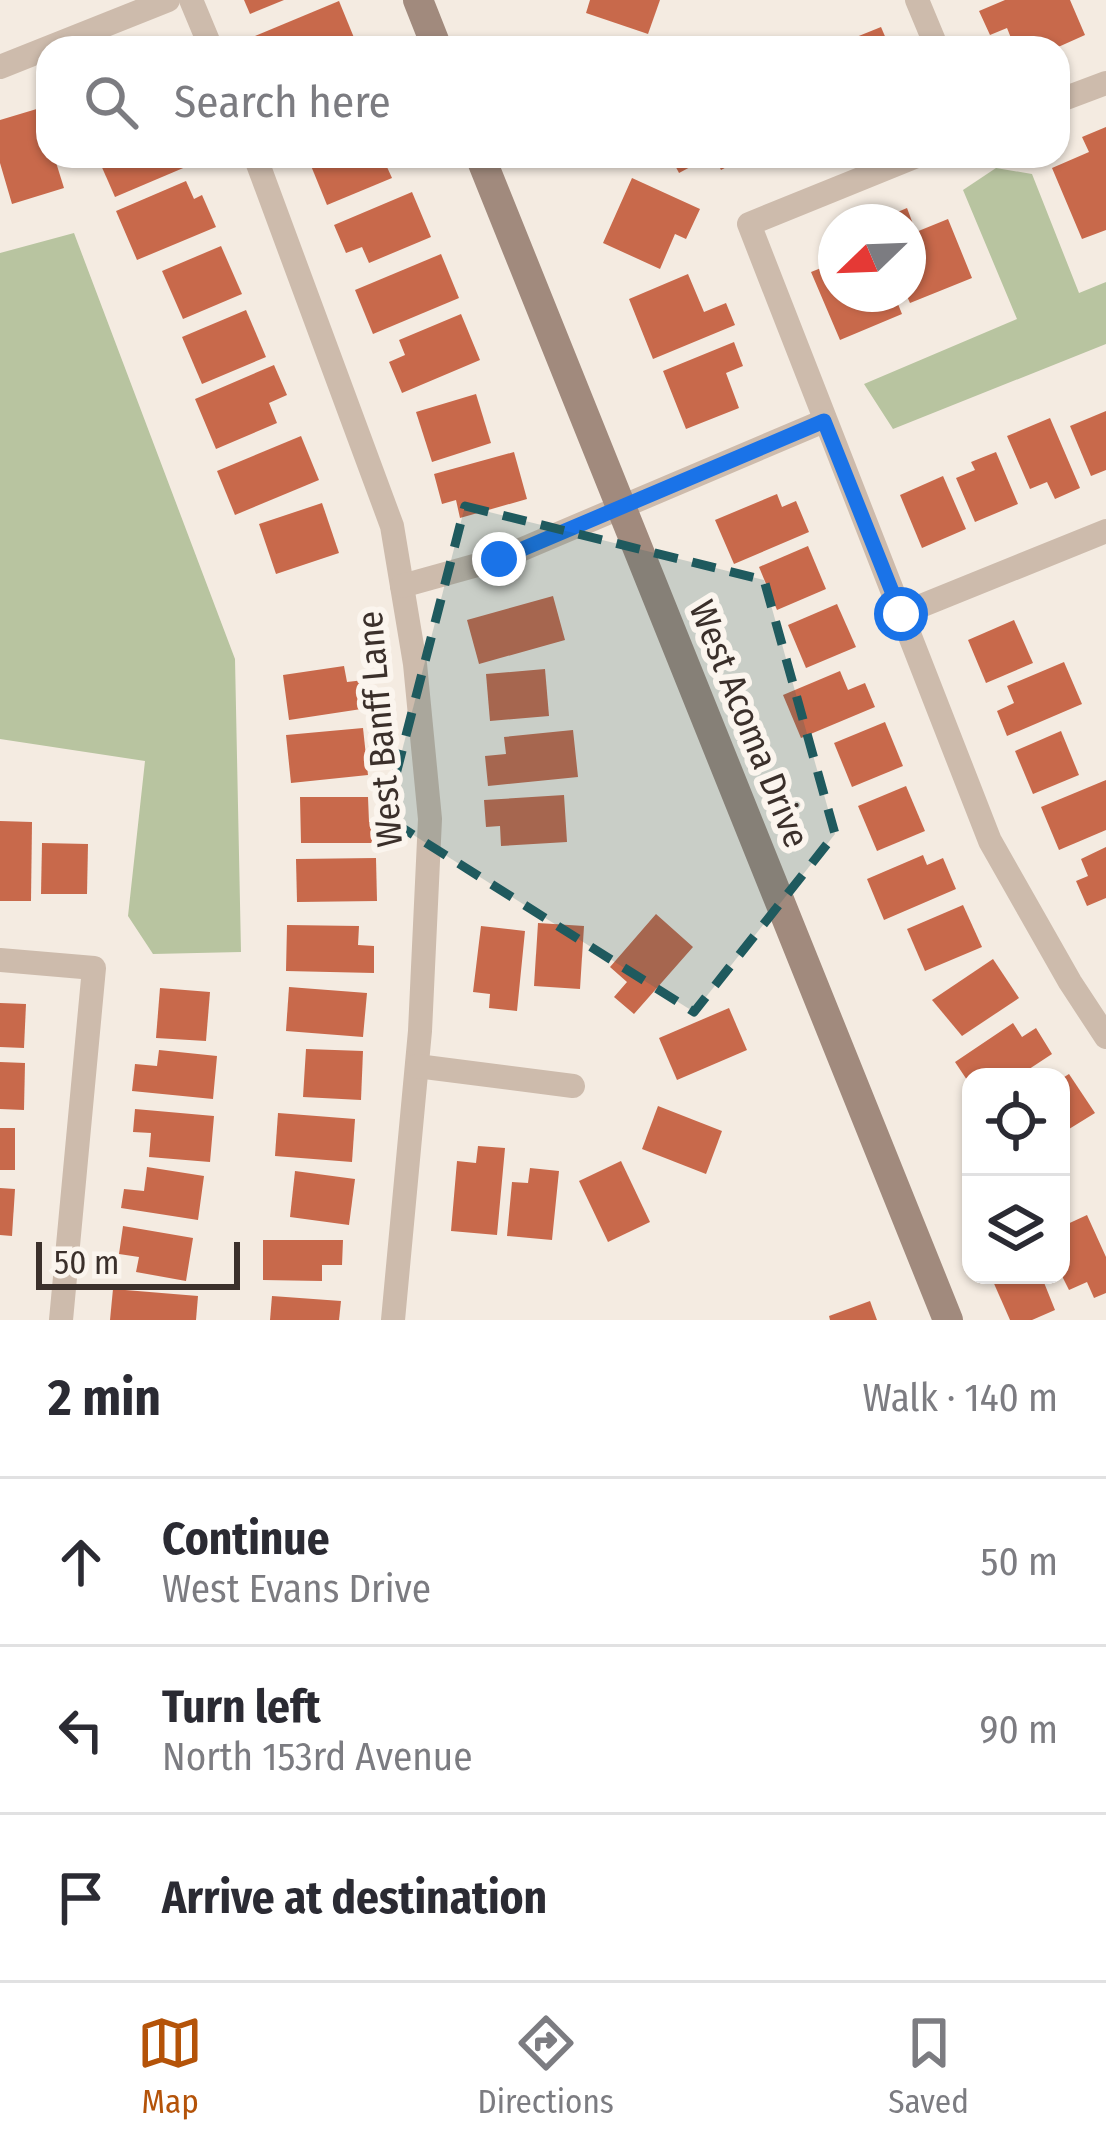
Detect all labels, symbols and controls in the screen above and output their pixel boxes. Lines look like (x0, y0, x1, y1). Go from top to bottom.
search box (36, 36, 1070, 168)
icon: search (78, 69, 144, 135)
text: Search here (174, 75, 391, 129)
north arrow (818, 204, 926, 312)
route end (472, 532, 526, 586)
route start (874, 587, 928, 641)
street label: West Acoma Drive (679, 594, 819, 854)
street label: West Banff Lane (348, 609, 412, 849)
map controls (962, 1068, 1070, 1284)
button: locate (962, 1068, 1070, 1176)
button: layers (962, 1176, 1070, 1284)
scale bar (36, 1236, 240, 1289)
text: 50 m (54, 1243, 119, 1283)
text: 2 min (48, 1367, 161, 1429)
text: Walk · 140 m (863, 1375, 1058, 1421)
text: Continue (162, 1512, 330, 1566)
icon: ahead (48, 1529, 114, 1595)
text: 50 m (981, 1539, 1058, 1585)
text: West Evans Drive (162, 1566, 431, 1612)
text: Turn left (162, 1680, 321, 1734)
icon: left (48, 1697, 114, 1763)
text: 90 m (980, 1707, 1058, 1753)
text: North 153rd Avenue (162, 1734, 472, 1780)
icon: arrive (48, 1865, 114, 1931)
text: Arrive at destination (162, 1871, 547, 1925)
tab: Map (137, 2010, 203, 2122)
tab: Directions (477, 2010, 614, 2122)
tab: Saved (888, 2010, 969, 2122)

